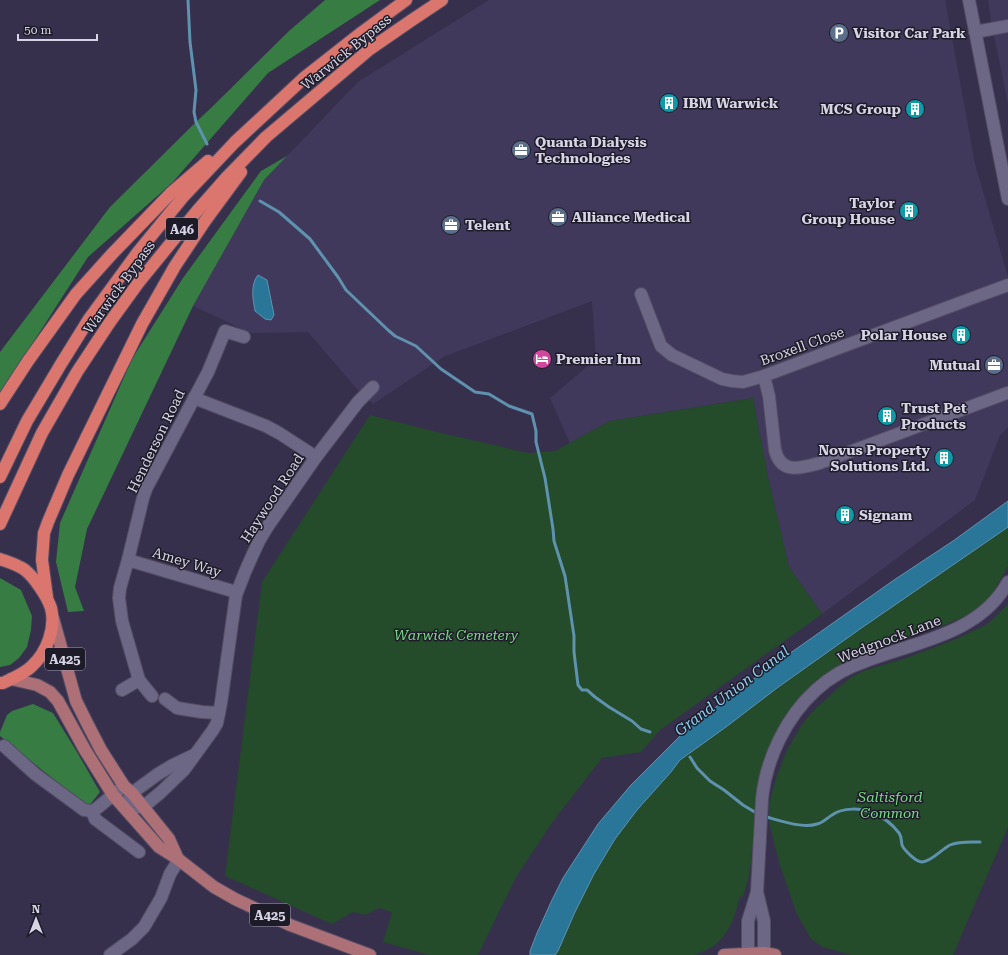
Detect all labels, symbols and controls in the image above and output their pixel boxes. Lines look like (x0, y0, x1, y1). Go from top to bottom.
street label: Warwick Bypass (298, 11, 394, 93)
scale bar (18, 16, 97, 42)
parking icon: Visitor Car Park (828, 22, 850, 44)
text: 50 m (24, 23, 51, 37)
place label: Visitor Car Park (853, 25, 966, 41)
building icon: IBM Warwick (658, 92, 680, 114)
place label: IBM Warwick (683, 95, 779, 111)
building icon: MCS Group (904, 98, 926, 120)
place label: MCS Group (820, 101, 901, 117)
place label: Quanta Dialysis Technologies (535, 134, 647, 166)
office icon: Quanta Dialysis Technologies (510, 139, 532, 161)
place label: Taylor Group House (801, 195, 896, 227)
building icon: Taylor Group House (898, 200, 920, 222)
office icon: Alliance Medical (547, 206, 569, 228)
place label: Alliance Medical (572, 209, 690, 225)
office icon: Telent (440, 214, 462, 236)
place label: Telent (465, 217, 510, 233)
road number: A46 (166, 218, 198, 240)
street label: Warwick Bypass (80, 237, 158, 337)
street label: Broxell Close (758, 323, 846, 369)
building icon: Polar House (950, 324, 972, 346)
place label: Polar House (861, 327, 947, 343)
hotel icon: Premier Inn (531, 348, 553, 370)
place label: Premier Inn (556, 351, 642, 367)
office icon: Mutual (983, 354, 1005, 376)
place label: Mutual (930, 357, 980, 373)
street label: Henderson Road (124, 387, 188, 495)
place label: Trust Pet Products (901, 400, 967, 432)
building icon: Trust Pet Products (876, 405, 898, 427)
place label: Novus Property Solutions Ltd. (818, 442, 931, 474)
building icon: Novus Property Solutions Ltd. (933, 447, 955, 469)
street label: Haywood Road (237, 451, 307, 545)
building icon: Signam (834, 504, 856, 526)
place label: Signam (859, 507, 913, 523)
street label: Amey Way (151, 544, 224, 580)
street label: Wedgnock Lane (835, 612, 943, 666)
park label: Warwick Cemetery (394, 627, 519, 643)
water label: Grand Union Canal (671, 642, 793, 740)
road number: A425 (45, 648, 85, 670)
park label: Saltisford Common (857, 789, 923, 821)
north arrow (16, 899, 56, 939)
text: N (32, 903, 41, 916)
road number: A425 (250, 904, 290, 926)

